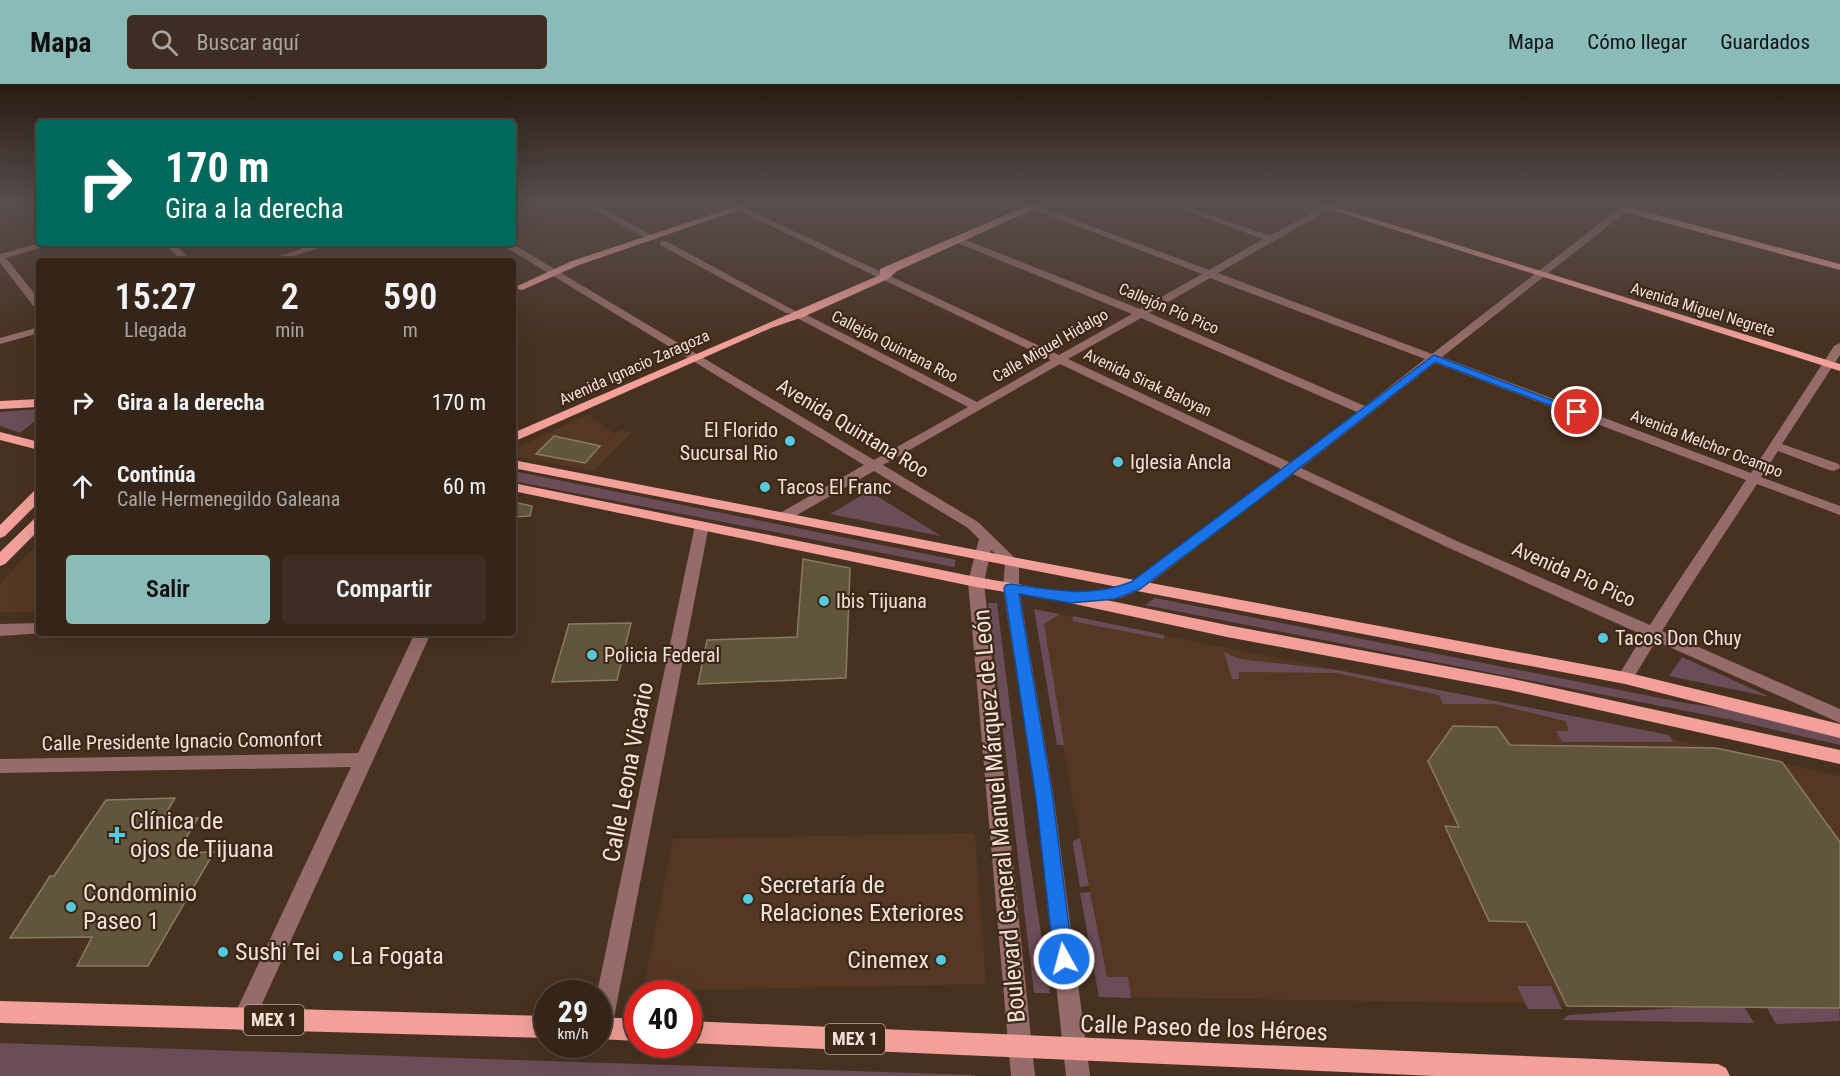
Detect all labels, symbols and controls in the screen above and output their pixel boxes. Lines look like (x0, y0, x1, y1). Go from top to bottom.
search box (127, 15, 547, 69)
text: Mapa (30, 26, 91, 59)
icon: search (148, 26, 181, 59)
text: Buscar aquí (196, 30, 299, 55)
text: Mapa (1508, 30, 1554, 54)
text: Cómo llegar (1587, 30, 1687, 54)
text: Guardados (1720, 30, 1810, 54)
text: 170 m (165, 143, 270, 192)
icon: right (66, 144, 144, 222)
text: Gira a la derecha (165, 193, 344, 225)
text: 15:27 (115, 276, 197, 318)
text: 2 (281, 276, 299, 318)
text: 590 (383, 276, 437, 318)
street label: Avenida Miguel Negrete (1628, 278, 1777, 340)
street label: Callejón Pío Pico (1116, 279, 1222, 338)
street label: Calle Miguel Hidalgo (989, 305, 1111, 386)
street label: Callejón Quintana Roo (828, 306, 961, 387)
text: Llegada (124, 318, 187, 342)
text: min (275, 318, 304, 342)
text: m (403, 318, 418, 342)
street label: Avenida Ignacio Zaragoza (556, 326, 712, 409)
street label: Avenida Sirak Baloyan (1081, 345, 1215, 420)
street label: Avenida Quintana Roo (773, 373, 933, 483)
icon: right (66, 386, 99, 419)
pin (1551, 386, 1602, 437)
text: Gira a la derecha (117, 390, 265, 415)
text: 170 m (432, 390, 486, 415)
icon: arrive (1560, 395, 1593, 428)
street label: Avenida Melchor Ocampo (1628, 406, 1786, 481)
place label: El Florido Sucursal Rio (680, 418, 778, 465)
marker: El Florido Sucursal Rio (783, 434, 797, 448)
place label: Iglesia Ancla (1130, 450, 1231, 474)
marker: Iglesia Ancla (1111, 455, 1125, 469)
text: Continúa (117, 462, 196, 487)
icon: ahead (66, 470, 99, 503)
text: 60 m (443, 474, 486, 499)
place label: Tacos El Franc (777, 475, 892, 499)
marker: Tacos El Franc (758, 480, 772, 494)
text: Calle Hermenegildo Galeana (117, 487, 340, 511)
street label: Avenida Pio Pico (1509, 536, 1639, 612)
button: Salir (66, 555, 270, 624)
button: Compartir (282, 555, 486, 624)
place label: Ibis Tijuana (836, 589, 927, 613)
marker: Ibis Tijuana (817, 594, 831, 608)
street label: Boulevard General Manuel Márquez de León (967, 608, 1031, 1024)
place label: Tacos Don Chuy (1615, 626, 1742, 650)
marker: Tacos Don Chuy (1596, 631, 1610, 645)
place label: Policia Federal (604, 643, 720, 667)
marker: Policia Federal (585, 648, 599, 662)
street label: Calle Leona Vicario (597, 680, 659, 864)
street label: Calle Presidente Ignacio Comonfort (41, 727, 323, 755)
place label: Clínica de ojos de Tijuana (130, 807, 274, 863)
marker: Clínica de ojos de Tijuana (108, 826, 126, 844)
place label: Secretaría de Relaciones Exteriores (760, 871, 964, 927)
place label: Condominio Paseo 1 (83, 879, 197, 935)
marker: Secretaría de Relaciones Exteriores (741, 892, 755, 906)
marker: Condominio Paseo 1 (64, 900, 78, 914)
position arrow (1032, 927, 1096, 991)
place label: Sushi Tei (235, 938, 320, 966)
place label: La Fogata (350, 942, 444, 970)
marker: Sushi Tei (216, 945, 230, 959)
place label: Cinemex (847, 946, 929, 974)
marker: La Fogata (331, 949, 345, 963)
marker: Cinemex (934, 953, 948, 967)
speed limit sign: 40 (624, 980, 702, 1058)
text: 29 (558, 994, 588, 1029)
road number: MEX 1 (244, 1005, 304, 1035)
street label: Calle Paseo de los Héroes (1080, 1010, 1328, 1046)
road number: MEX 1 (825, 1024, 885, 1054)
text: km/h (558, 1025, 588, 1043)

